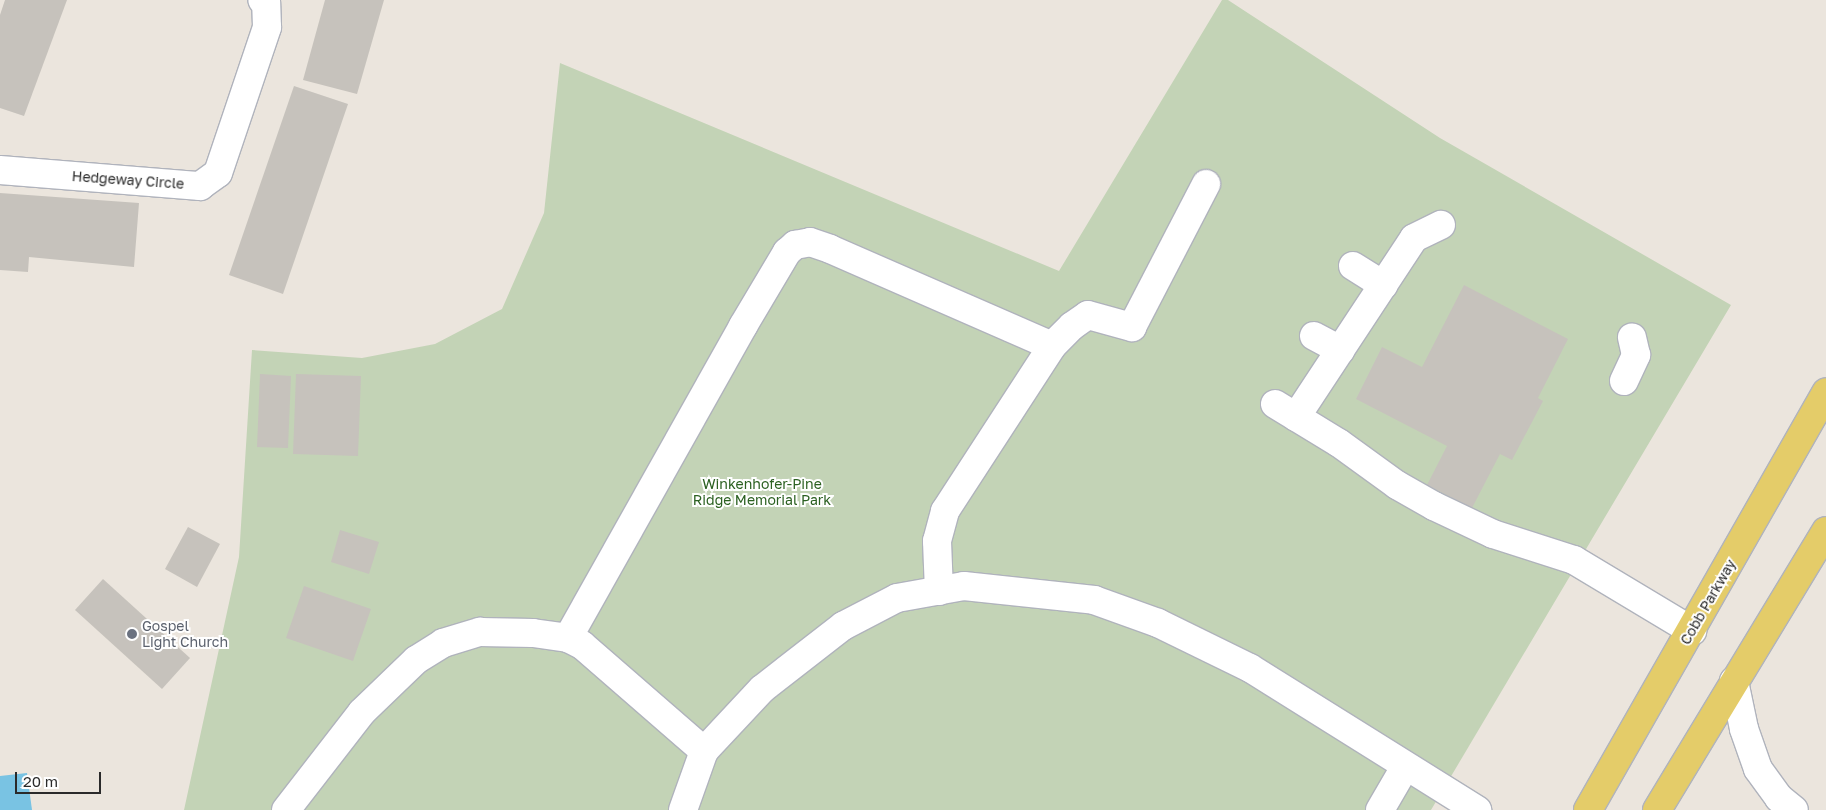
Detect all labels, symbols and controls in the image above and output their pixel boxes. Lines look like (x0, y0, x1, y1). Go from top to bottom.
street label: Hedgeway Circle (71, 168, 185, 192)
park label: Winkenhofer-Pine Ridge Memorial Park (693, 476, 831, 508)
street label: Cobb Parkway (1677, 556, 1739, 648)
place label: Gospel Light Church (142, 618, 228, 650)
marker: Gospel Light Church (126, 628, 138, 640)
scale bar (18, 762, 104, 794)
text: 20 m (23, 772, 58, 790)

